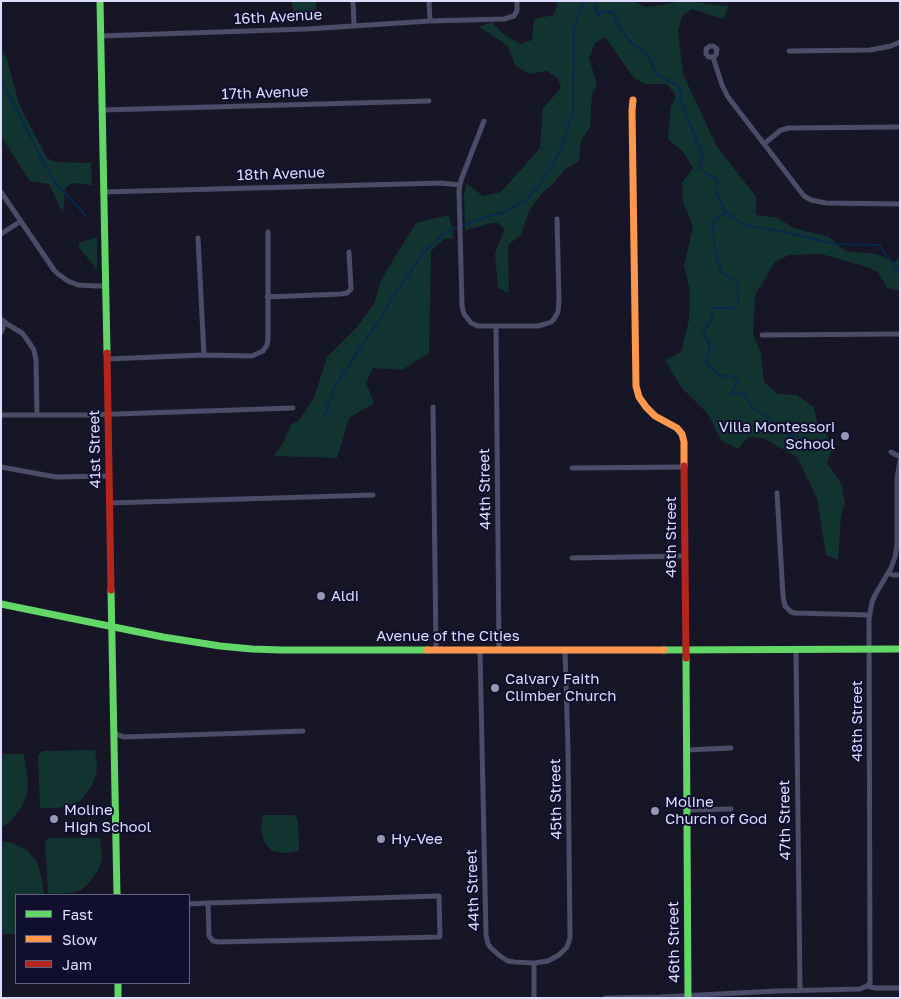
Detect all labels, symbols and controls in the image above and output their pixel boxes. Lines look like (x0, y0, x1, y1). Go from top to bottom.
street label: 16th Avenue (233, 6, 323, 28)
street label: 17th Avenue (221, 82, 309, 104)
street label: 18th Avenue (237, 163, 325, 185)
street label: 41st Street (85, 410, 105, 488)
place label: Villa Montessori School (719, 418, 835, 453)
marker: Villa Montessori School (839, 430, 851, 442)
street label: 44th Street (475, 448, 495, 530)
street label: 46th Street (662, 496, 680, 578)
place label: Aldi (331, 587, 359, 605)
marker: Aldi (315, 590, 327, 602)
street label: Avenue of the Cities (376, 627, 520, 645)
place label: Calvary Faith Climber Church (505, 670, 616, 705)
street label: 48th Street (848, 680, 866, 762)
marker: Calvary Faith Climber Church (489, 682, 501, 694)
street label: 45th Street (546, 758, 566, 840)
street label: 47th Street (775, 780, 795, 860)
place label: Moline Church of God (665, 793, 767, 828)
place label: Moline High School (64, 801, 151, 836)
marker: Moline Church of God (649, 805, 661, 817)
marker: Moline High School (48, 813, 60, 825)
place label: Hy-Vee (391, 830, 443, 848)
marker: Hy-Vee (375, 833, 387, 845)
street label: 44th Street (463, 849, 483, 931)
legend (15, 894, 190, 984)
street label: 46th Street (664, 901, 684, 983)
text: Fast (62, 905, 93, 923)
text: Slow (62, 930, 97, 948)
text: Jam (62, 955, 92, 973)

